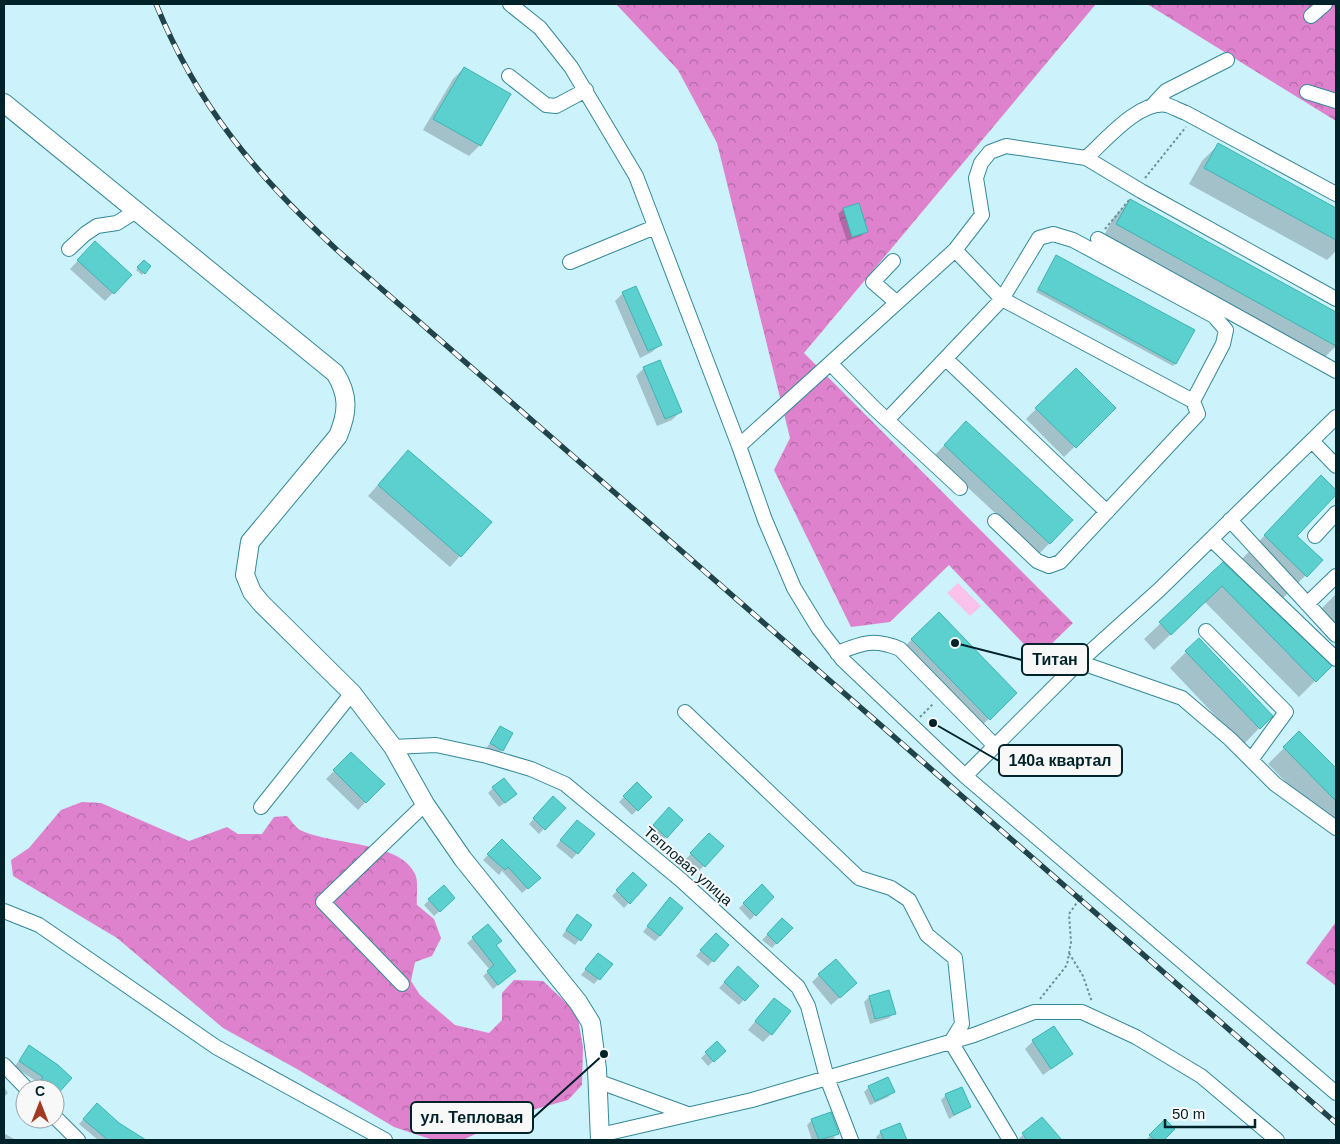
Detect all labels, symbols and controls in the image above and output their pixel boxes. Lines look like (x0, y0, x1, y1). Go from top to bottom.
callout: Титан (1022, 644, 1088, 675)
text: Титан (1032, 651, 1078, 668)
callout: 140а квартал (999, 745, 1122, 776)
text: 140а квартал (1008, 752, 1112, 769)
street label: Тепловая улица (641, 823, 737, 909)
north arrow (15, 1079, 65, 1129)
text: С (35, 1083, 45, 1099)
scale bar (1165, 1096, 1255, 1128)
callout: ул. Тепловая (411, 1102, 533, 1133)
text: 50 m (1172, 1105, 1205, 1122)
text: ул. Тепловая (421, 1109, 523, 1126)

